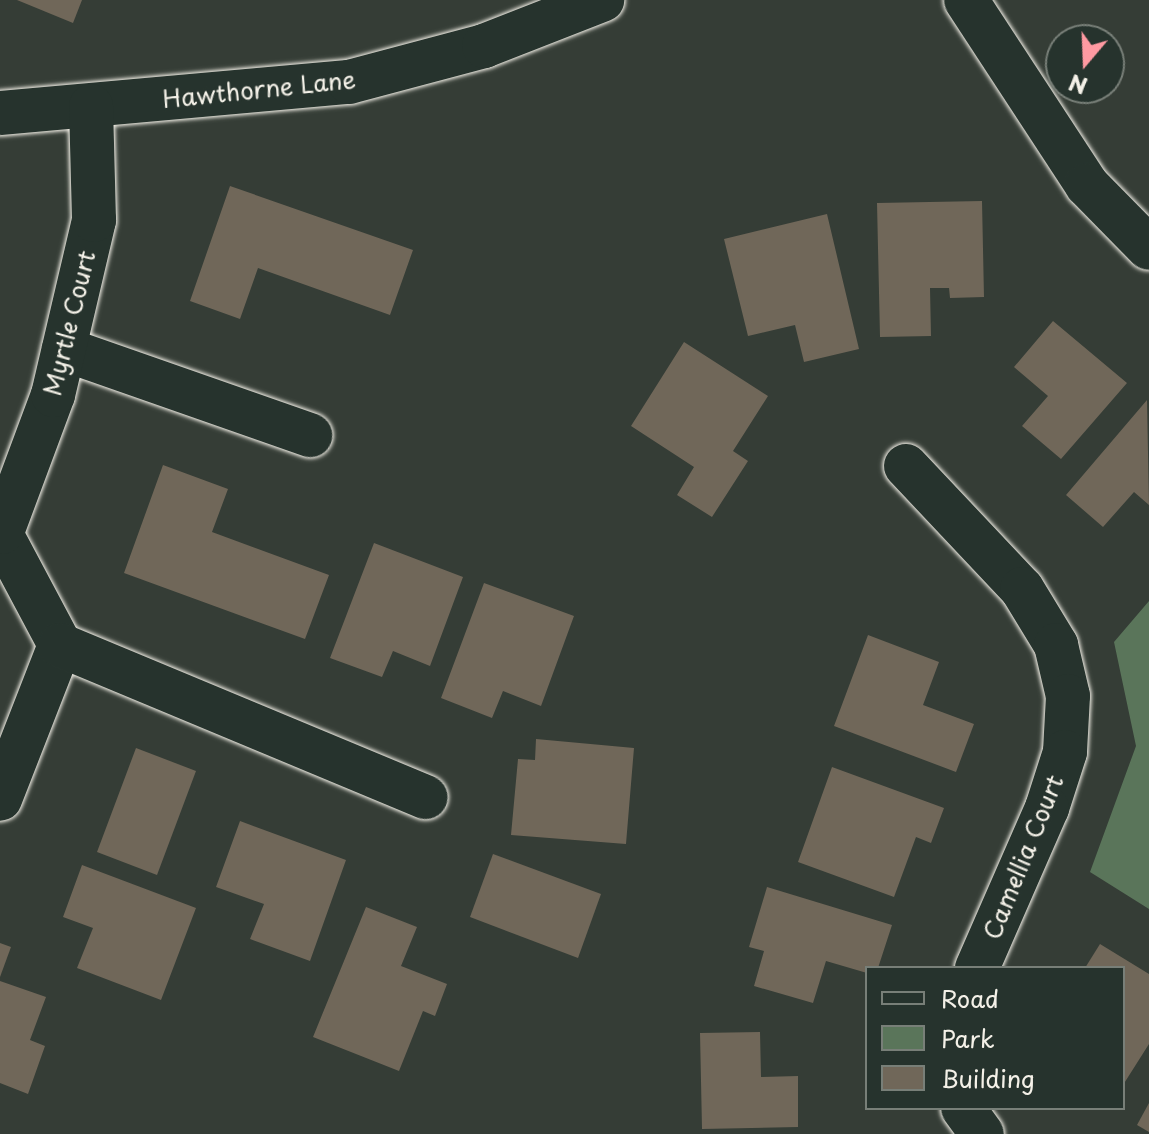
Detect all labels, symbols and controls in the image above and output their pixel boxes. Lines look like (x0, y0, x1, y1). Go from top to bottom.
north arrow (1045, 24, 1125, 104)
street label: Hawthorne Lane (161, 65, 357, 113)
text: N (1064, 67, 1091, 104)
street label: Myrtle Court (37, 246, 101, 400)
street label: Camellia Court (977, 770, 1069, 944)
legend (865, 966, 1125, 1110)
text: Road (941, 980, 999, 1016)
text: Park (941, 1020, 995, 1056)
text: Building (941, 1060, 1035, 1096)

